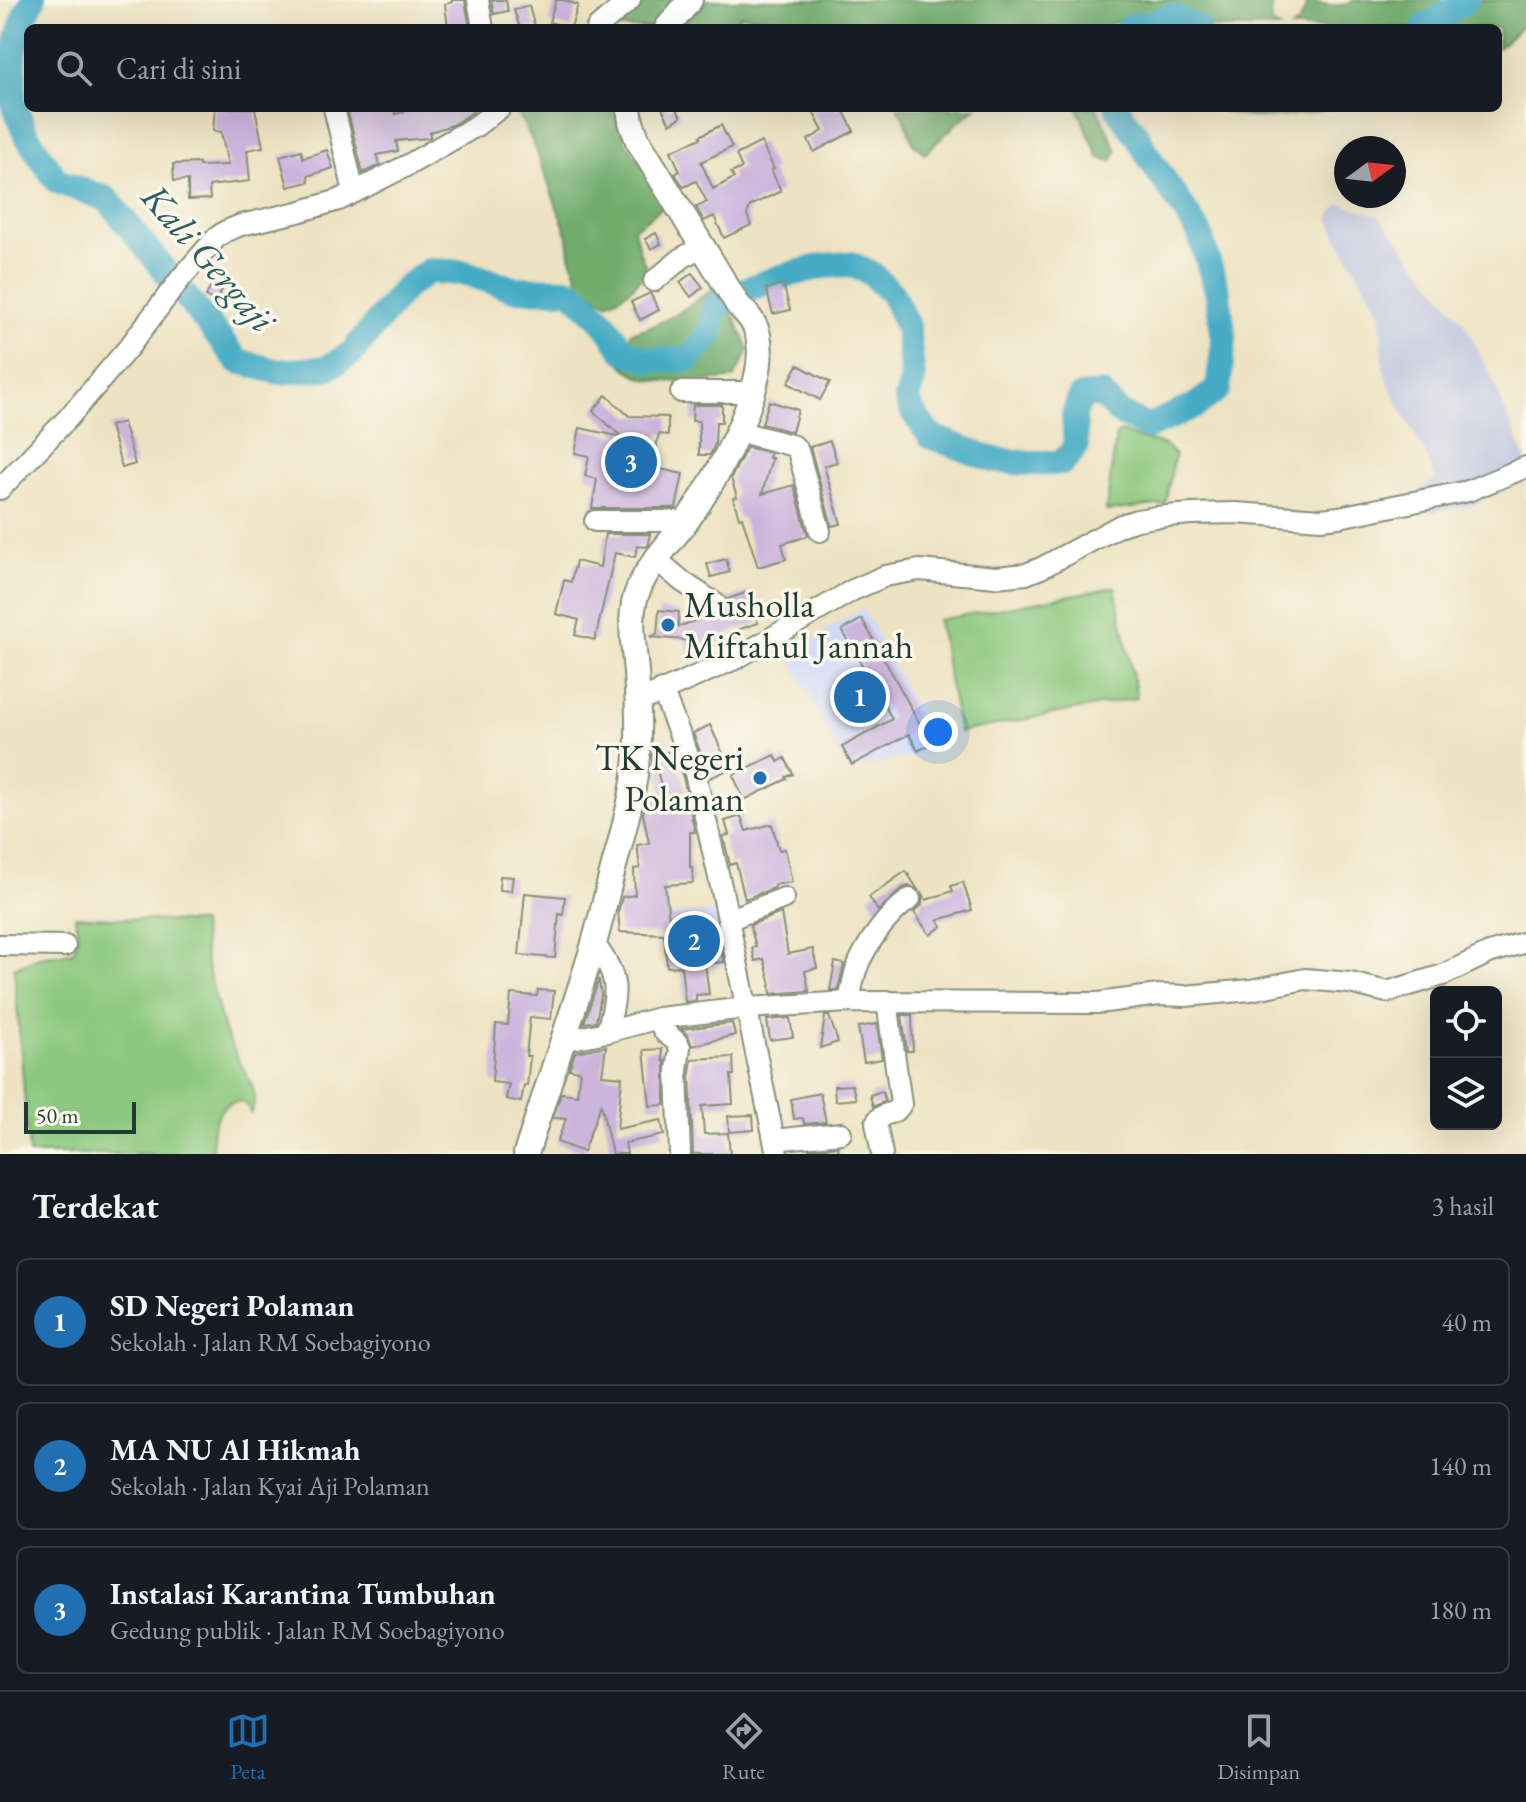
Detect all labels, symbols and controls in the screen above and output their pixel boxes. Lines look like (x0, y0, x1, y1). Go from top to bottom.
search box (24, 24, 1502, 112)
icon: search (52, 46, 96, 90)
text: Cari di sini (116, 49, 241, 88)
north arrow (1334, 136, 1406, 208)
water label: Kali Gergaji (131, 172, 289, 344)
pin: 3 (605, 432, 657, 492)
place label: Musholla Miftahul Jannah (684, 581, 913, 669)
marker: Musholla Miftahul Jannah (659, 616, 677, 634)
pin: 1 (834, 667, 886, 727)
your location (918, 712, 958, 752)
place label: TK Negeri Polaman (595, 734, 744, 822)
marker: TK Negeri Polaman (751, 769, 769, 787)
pin: 2 (668, 911, 720, 971)
map controls (1430, 986, 1502, 1130)
button: locate (1430, 986, 1502, 1058)
button: layers (1430, 1058, 1502, 1130)
scale bar (24, 1098, 136, 1134)
text: 50 m (36, 1101, 79, 1130)
text: Terdekat (32, 1184, 159, 1228)
text: 3 hasil (1432, 1189, 1494, 1223)
text: SD Negeri Polaman (110, 1286, 355, 1325)
text: 1 (53, 1305, 67, 1339)
text: 40 m (1442, 1305, 1492, 1339)
text: Sekolah · Jalan RM Soebagiyono (110, 1325, 431, 1359)
text: MA NU Al Hikmah (110, 1430, 361, 1469)
text: 2 (53, 1449, 67, 1483)
text: 140 m (1429, 1449, 1492, 1483)
text: Sekolah · Jalan Kyai Aji Polaman (110, 1469, 430, 1503)
text: Instalasi Karantina Tumbuhan (110, 1574, 496, 1613)
text: 3 (53, 1593, 67, 1627)
text: 180 m (1429, 1593, 1492, 1627)
text: Gedung publik · Jalan RM Soebagiyono (110, 1613, 505, 1647)
tab: Peta (226, 1709, 270, 1786)
tab: Rute (722, 1709, 766, 1786)
tab: Disimpan (1217, 1709, 1300, 1786)

